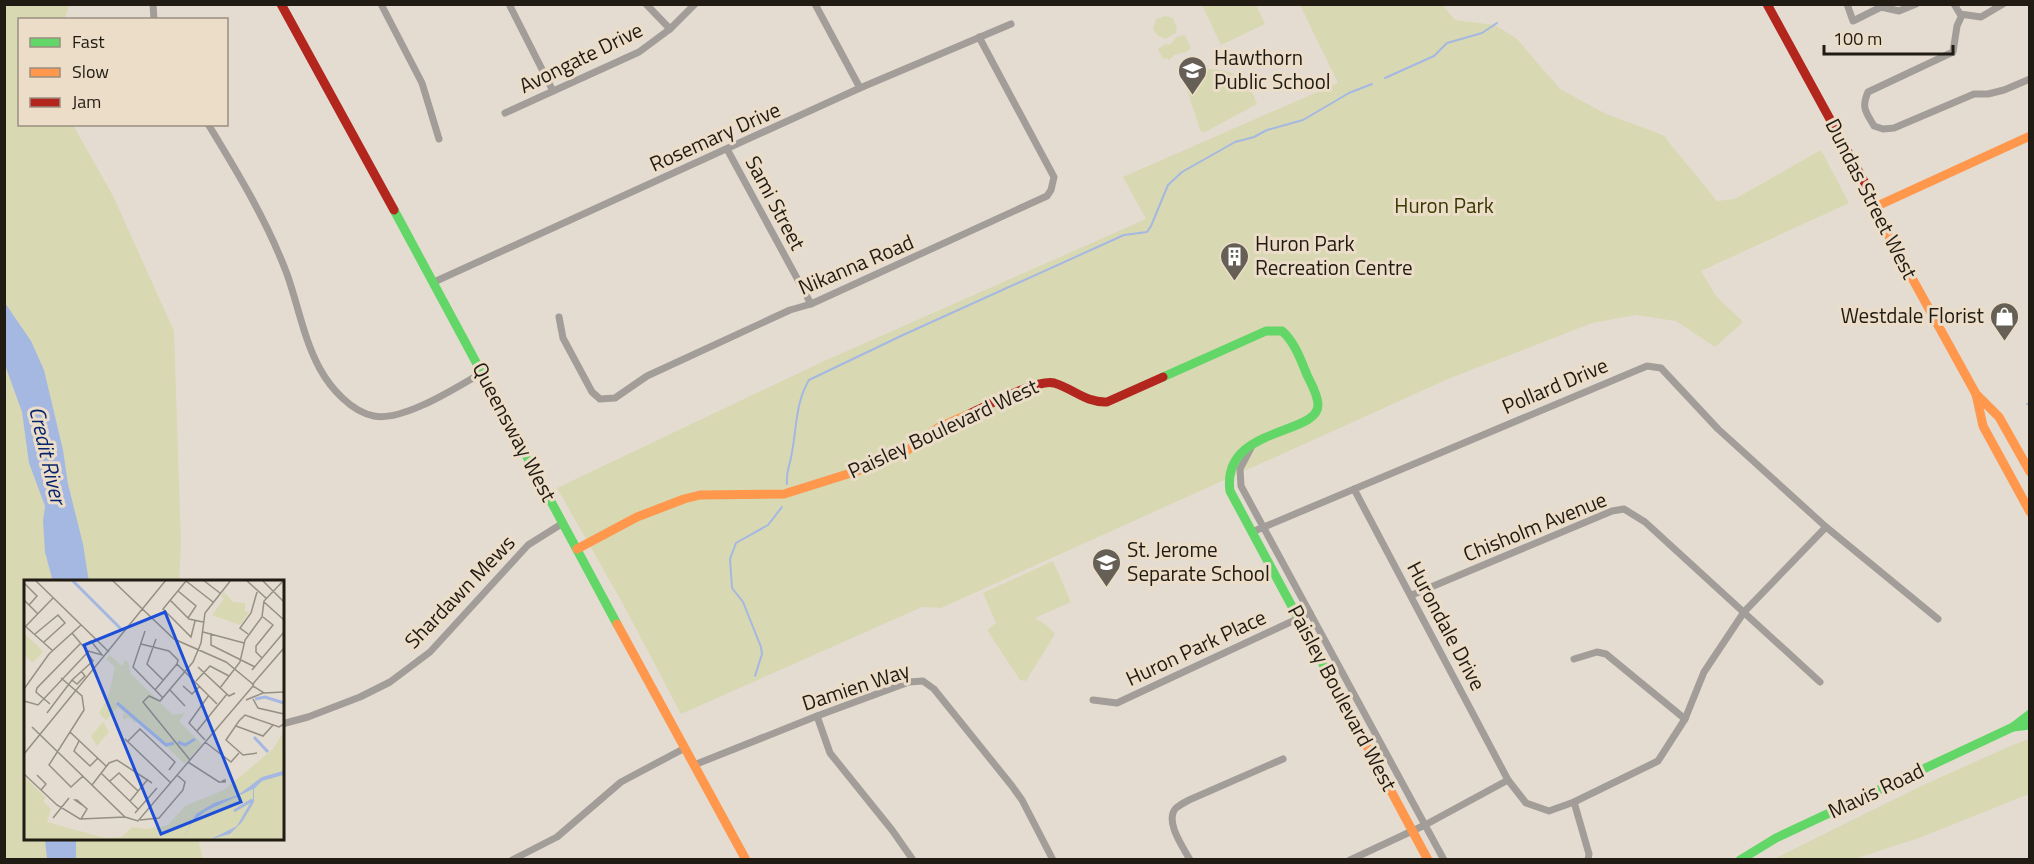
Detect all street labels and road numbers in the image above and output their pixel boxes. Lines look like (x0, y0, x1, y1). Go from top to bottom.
street label: Avongate Drive (513, 13, 648, 101)
street label: Rosemary Drive (644, 93, 785, 179)
street label: Dundas Street West (1818, 113, 1927, 285)
street label: Sami Street (738, 150, 814, 256)
street label: Nikanna Road (793, 225, 918, 303)
street label: Pollard Drive (1497, 348, 1613, 422)
street label: Queensway West (465, 356, 565, 508)
street label: Paisley Boulevard West (842, 370, 1044, 486)
street label: Chisholm Avenue (1458, 483, 1611, 569)
street label: Shardawn Mews (397, 527, 522, 655)
street label: Hurondale Drive (1399, 555, 1494, 696)
street label: Paisley Boulevard West (1280, 599, 1406, 797)
street label: Huron Park Place (1120, 601, 1271, 694)
street label: Damien Way (798, 654, 914, 719)
street label: Mavis Road (1822, 754, 1929, 826)

